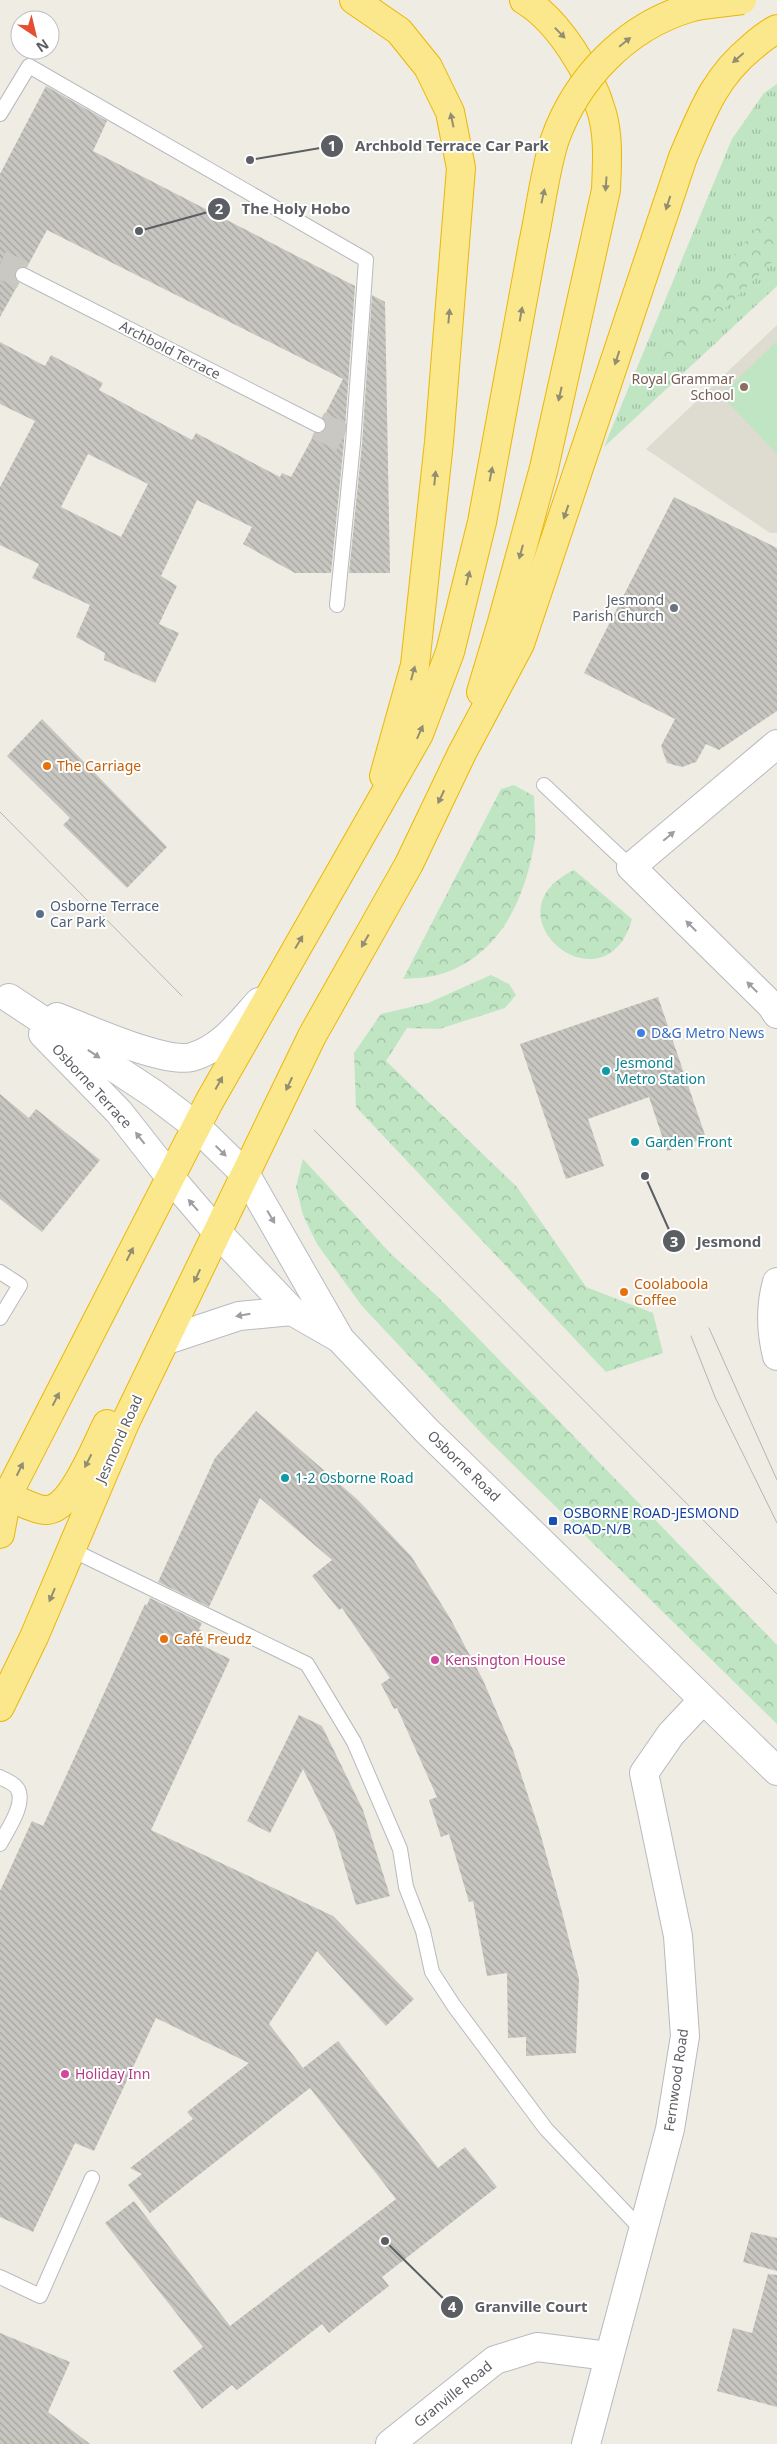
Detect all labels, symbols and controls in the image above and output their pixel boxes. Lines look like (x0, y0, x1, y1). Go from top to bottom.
north arrow (10, 10, 60, 60)
one-way arrow (554, 27, 566, 39)
text: N (33, 35, 53, 57)
one-way arrow (618, 37, 631, 48)
one-way arrow (732, 53, 745, 64)
one-way arrow (447, 111, 455, 127)
callout: Archbold Terrace Car Park (320, 131, 559, 161)
text: 1 (328, 135, 336, 155)
text: Archbold Terrace Car Park (355, 135, 550, 155)
one-way arrow (602, 176, 610, 192)
one-way arrow (539, 189, 547, 204)
callout: The Holy Hobo (207, 194, 360, 224)
one-way arrow (664, 196, 672, 211)
text: 2 (215, 198, 224, 218)
text: The Holy Hobo (242, 198, 350, 218)
one-way arrow (518, 306, 526, 322)
one-way arrow (446, 307, 454, 323)
street label: Archbold Terrace (116, 316, 224, 383)
one-way arrow (613, 350, 620, 365)
place label: Royal Grammar School (631, 369, 734, 404)
marker: Royal Grammar School (738, 381, 750, 393)
one-way arrow (556, 387, 564, 402)
one-way arrow (488, 466, 496, 482)
one-way arrow (432, 469, 440, 485)
one-way arrow (562, 504, 569, 519)
one-way arrow (517, 544, 525, 559)
one-way arrow (464, 570, 472, 585)
place label: Jesmond Parish Church (572, 590, 664, 625)
marker: Jesmond Parish Church (668, 602, 680, 614)
one-way arrow (409, 666, 417, 681)
one-way arrow (416, 725, 424, 739)
place label: The Carriage (57, 756, 141, 775)
marker: The Carriage (41, 760, 53, 772)
one-way arrow (437, 790, 445, 804)
one-way arrow (662, 830, 674, 842)
place label: Osborne Terrace Car Park (50, 896, 159, 931)
marker: Osborne Terrace Car Park (34, 908, 46, 920)
one-way arrow (685, 920, 697, 932)
one-way arrow (361, 934, 370, 947)
one-way arrow (295, 935, 304, 948)
one-way arrow (746, 981, 758, 993)
place label: D&G Metro News (651, 1023, 765, 1042)
marker: D&G Metro News (635, 1027, 647, 1039)
street label: Osborne Terrace (48, 1039, 137, 1132)
one-way arrow (87, 1049, 100, 1059)
place label: Jesmond Metro Station (614, 1053, 706, 1088)
marker: Jesmond Metro Station (600, 1065, 612, 1077)
one-way arrow (215, 1076, 223, 1091)
one-way arrow (285, 1077, 293, 1091)
one-way arrow (134, 1132, 145, 1145)
place label: Garden Front (645, 1132, 732, 1151)
marker: Garden Front (629, 1136, 641, 1148)
one-way arrow (215, 1144, 227, 1156)
one-way arrow (188, 1198, 199, 1211)
one-way arrow (266, 1210, 275, 1224)
callout: Jesmond (662, 1226, 771, 1256)
text: 3 (670, 1231, 678, 1251)
text: Jesmond (695, 1231, 761, 1251)
one-way arrow (126, 1247, 134, 1261)
one-way arrow (193, 1269, 201, 1283)
place label: Coolaboola Coffee (634, 1274, 708, 1309)
marker: Coolaboola Coffee (618, 1286, 630, 1298)
one-way arrow (235, 1312, 251, 1320)
one-way arrow (52, 1391, 60, 1406)
street label: Jesmond Road (90, 1392, 146, 1488)
street label: Osborne Road (424, 1426, 505, 1505)
one-way arrow (84, 1453, 92, 1468)
one-way arrow (17, 1462, 25, 1476)
place label: 1-2 Osborne Road (295, 1468, 414, 1487)
marker: 1-2 Osborne Road (279, 1472, 291, 1484)
place label: OSBORNE ROAD-JESMOND ROAD-N/B (563, 1503, 739, 1538)
marker: OSBORNE ROAD-JESMOND ROAD-N/B (547, 1515, 559, 1527)
one-way arrow (48, 1588, 56, 1602)
place label: Café Freudz (174, 1629, 252, 1648)
marker: Café Freudz (158, 1633, 170, 1645)
place label: Kensington House (445, 1650, 566, 1669)
marker: Kensington House (429, 1654, 441, 1666)
street label: Fernwood Road (659, 2027, 692, 2132)
place label: Holiday Inn (75, 2064, 150, 2083)
marker: Holiday Inn (59, 2068, 71, 2080)
callout: Granville Court (440, 2292, 598, 2322)
text: 4 (448, 2296, 457, 2316)
text: Granville Court (475, 2296, 588, 2316)
street label: Granville Road (410, 2356, 496, 2431)

